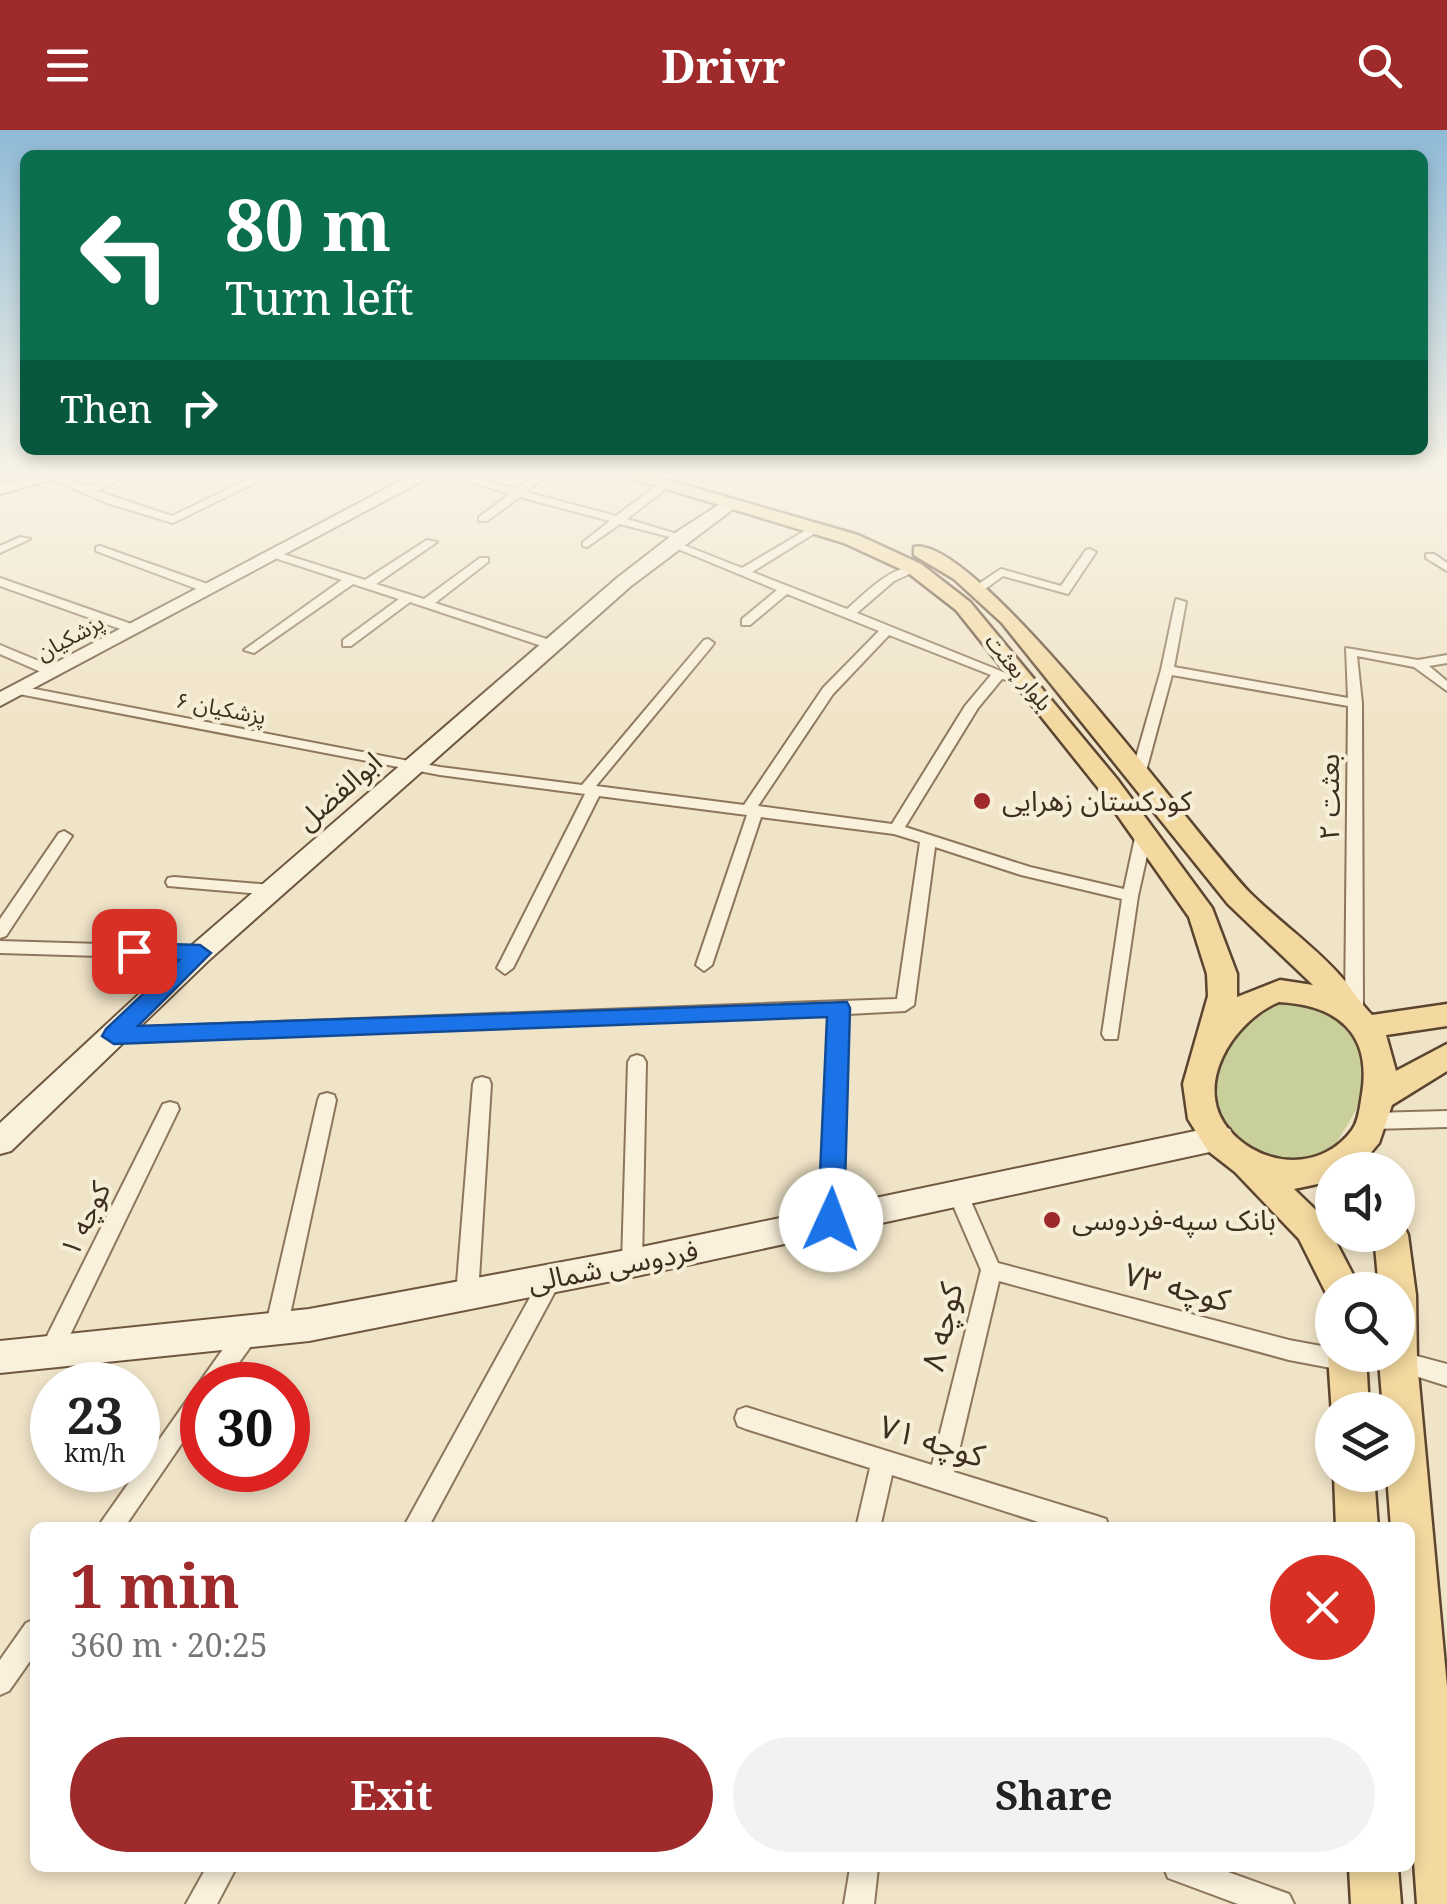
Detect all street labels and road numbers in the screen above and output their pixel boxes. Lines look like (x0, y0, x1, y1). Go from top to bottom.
street label: پزشکیان (30, 606, 109, 667)
street label: بلوار بعثت (979, 626, 1060, 716)
street label: پزشکیان ۶ (173, 684, 269, 732)
street label: ابوالفضل (287, 742, 389, 838)
street label: بعثت ۲ (1309, 754, 1347, 840)
street label: کوچه ۱ (50, 1175, 119, 1262)
street label: فردوسی شمالی (524, 1230, 701, 1300)
street label: کوچه ۷۳ (1120, 1251, 1236, 1321)
street label: کوچه ۸ (910, 1278, 972, 1375)
street label: کوچه ۷۱ (875, 1403, 991, 1476)

